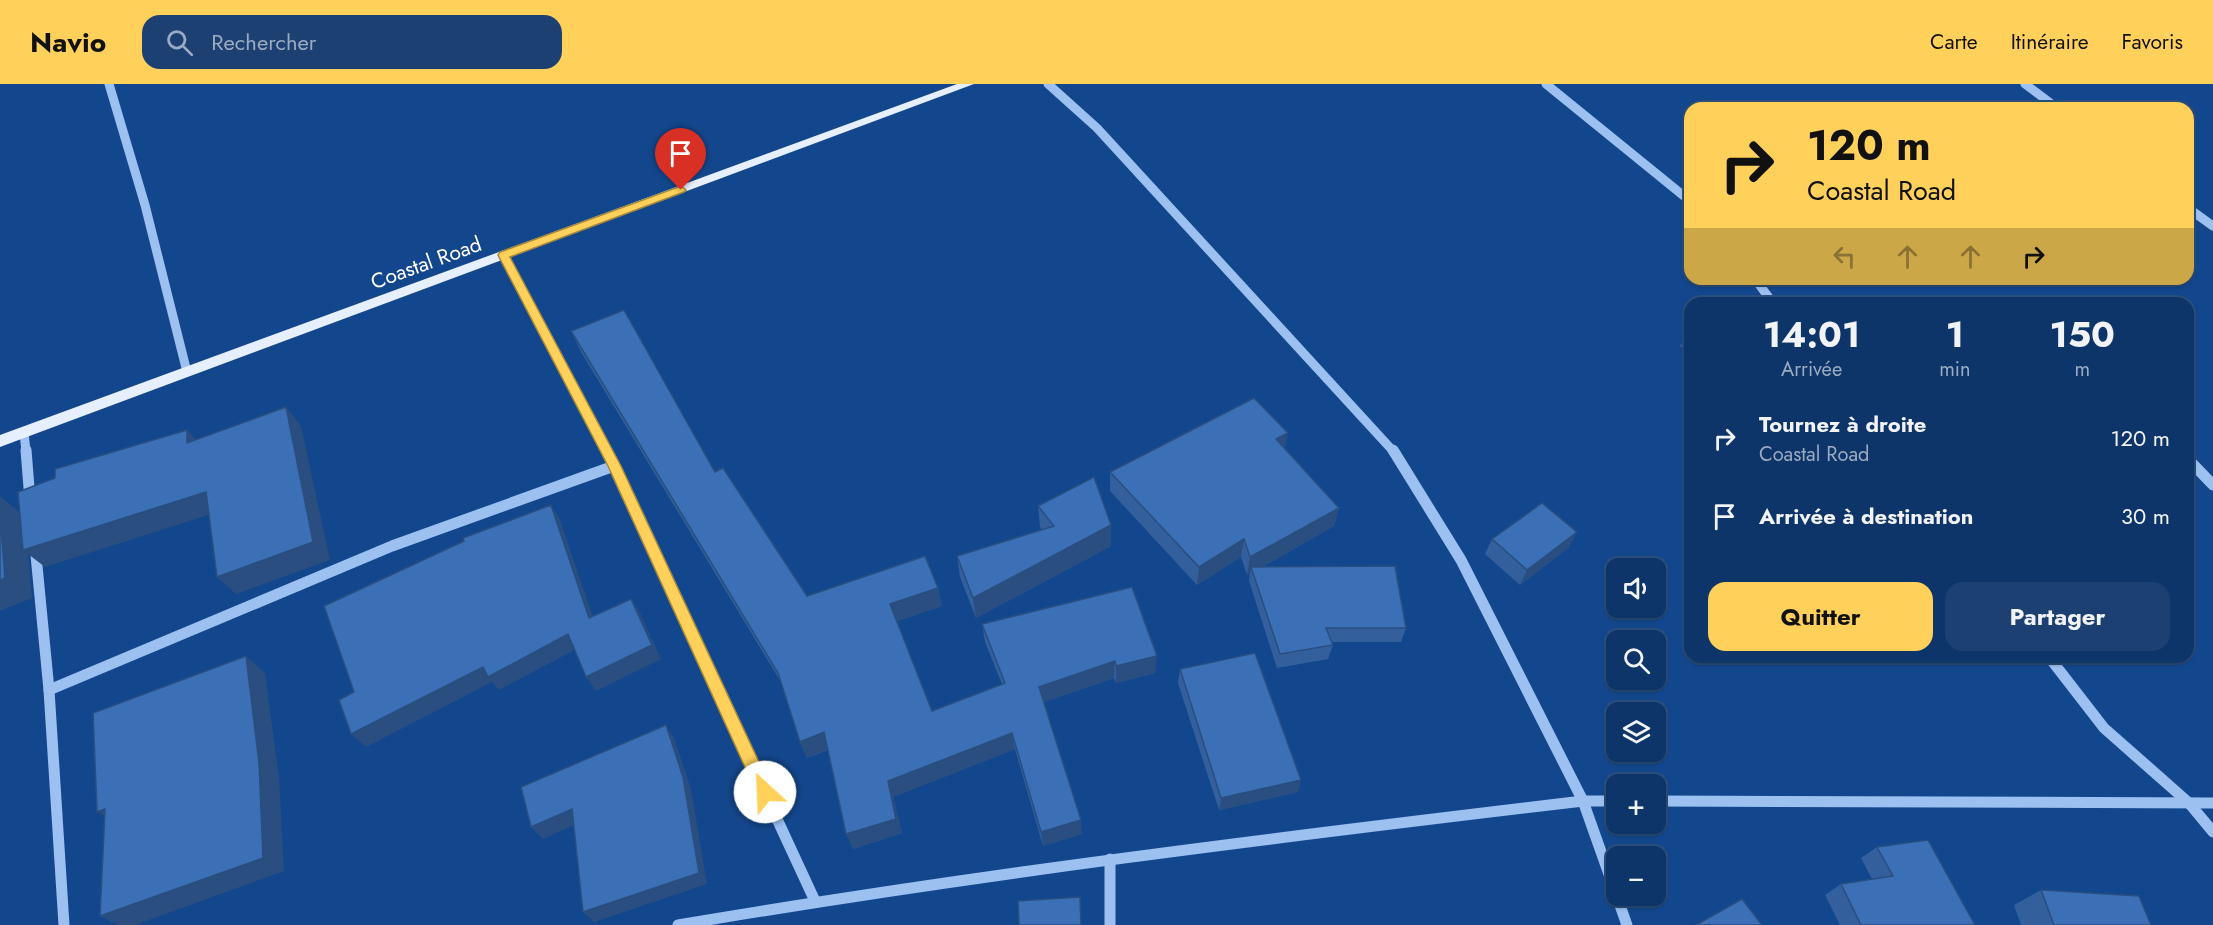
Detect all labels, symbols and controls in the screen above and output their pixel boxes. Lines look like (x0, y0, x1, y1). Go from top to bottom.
search box (142, 15, 562, 69)
text: Navio (30, 22, 106, 63)
icon: search (163, 26, 196, 59)
text: Rechercher (211, 26, 316, 58)
text: Carte (1930, 27, 1978, 57)
text: Itinéraire (2011, 27, 2089, 57)
text: Favoris (2122, 27, 2183, 57)
text: 120 m (1807, 115, 1931, 176)
icon: right (1708, 126, 1786, 204)
pin (655, 128, 706, 190)
icon: arrive (664, 137, 697, 170)
text: Coastal Road (1807, 171, 1956, 210)
street label: Coastal Road (366, 229, 486, 297)
icon: left (1828, 240, 1861, 273)
icon: ahead (1891, 240, 1924, 273)
icon: ahead (1954, 240, 1987, 273)
icon: right (2017, 240, 2050, 273)
text: 14:01 (1763, 308, 1860, 360)
text: 1 (1946, 308, 1964, 360)
text: 150 (2050, 308, 2115, 360)
text: Arrivée (1781, 355, 1842, 384)
text: min (1939, 355, 1971, 384)
text: m (2074, 355, 2090, 384)
text: Tournez à droite (1759, 408, 1926, 440)
icon: right (1708, 422, 1741, 455)
text: 120 m (2111, 422, 2170, 454)
text: Coastal Road (1759, 440, 1869, 469)
icon: arrive (1708, 500, 1741, 533)
text: Arrivée à destination (1759, 500, 1973, 532)
text: 30 m (2121, 500, 2170, 532)
map controls (1606, 558, 1666, 906)
button: sound (1606, 558, 1666, 618)
button: Quitter (1708, 582, 1933, 651)
button: Partager (1945, 582, 2170, 651)
button: search (1606, 630, 1666, 690)
button: layers (1606, 702, 1666, 762)
position arrow (733, 760, 797, 824)
button: + (1606, 774, 1666, 834)
button: − (1606, 846, 1666, 906)

